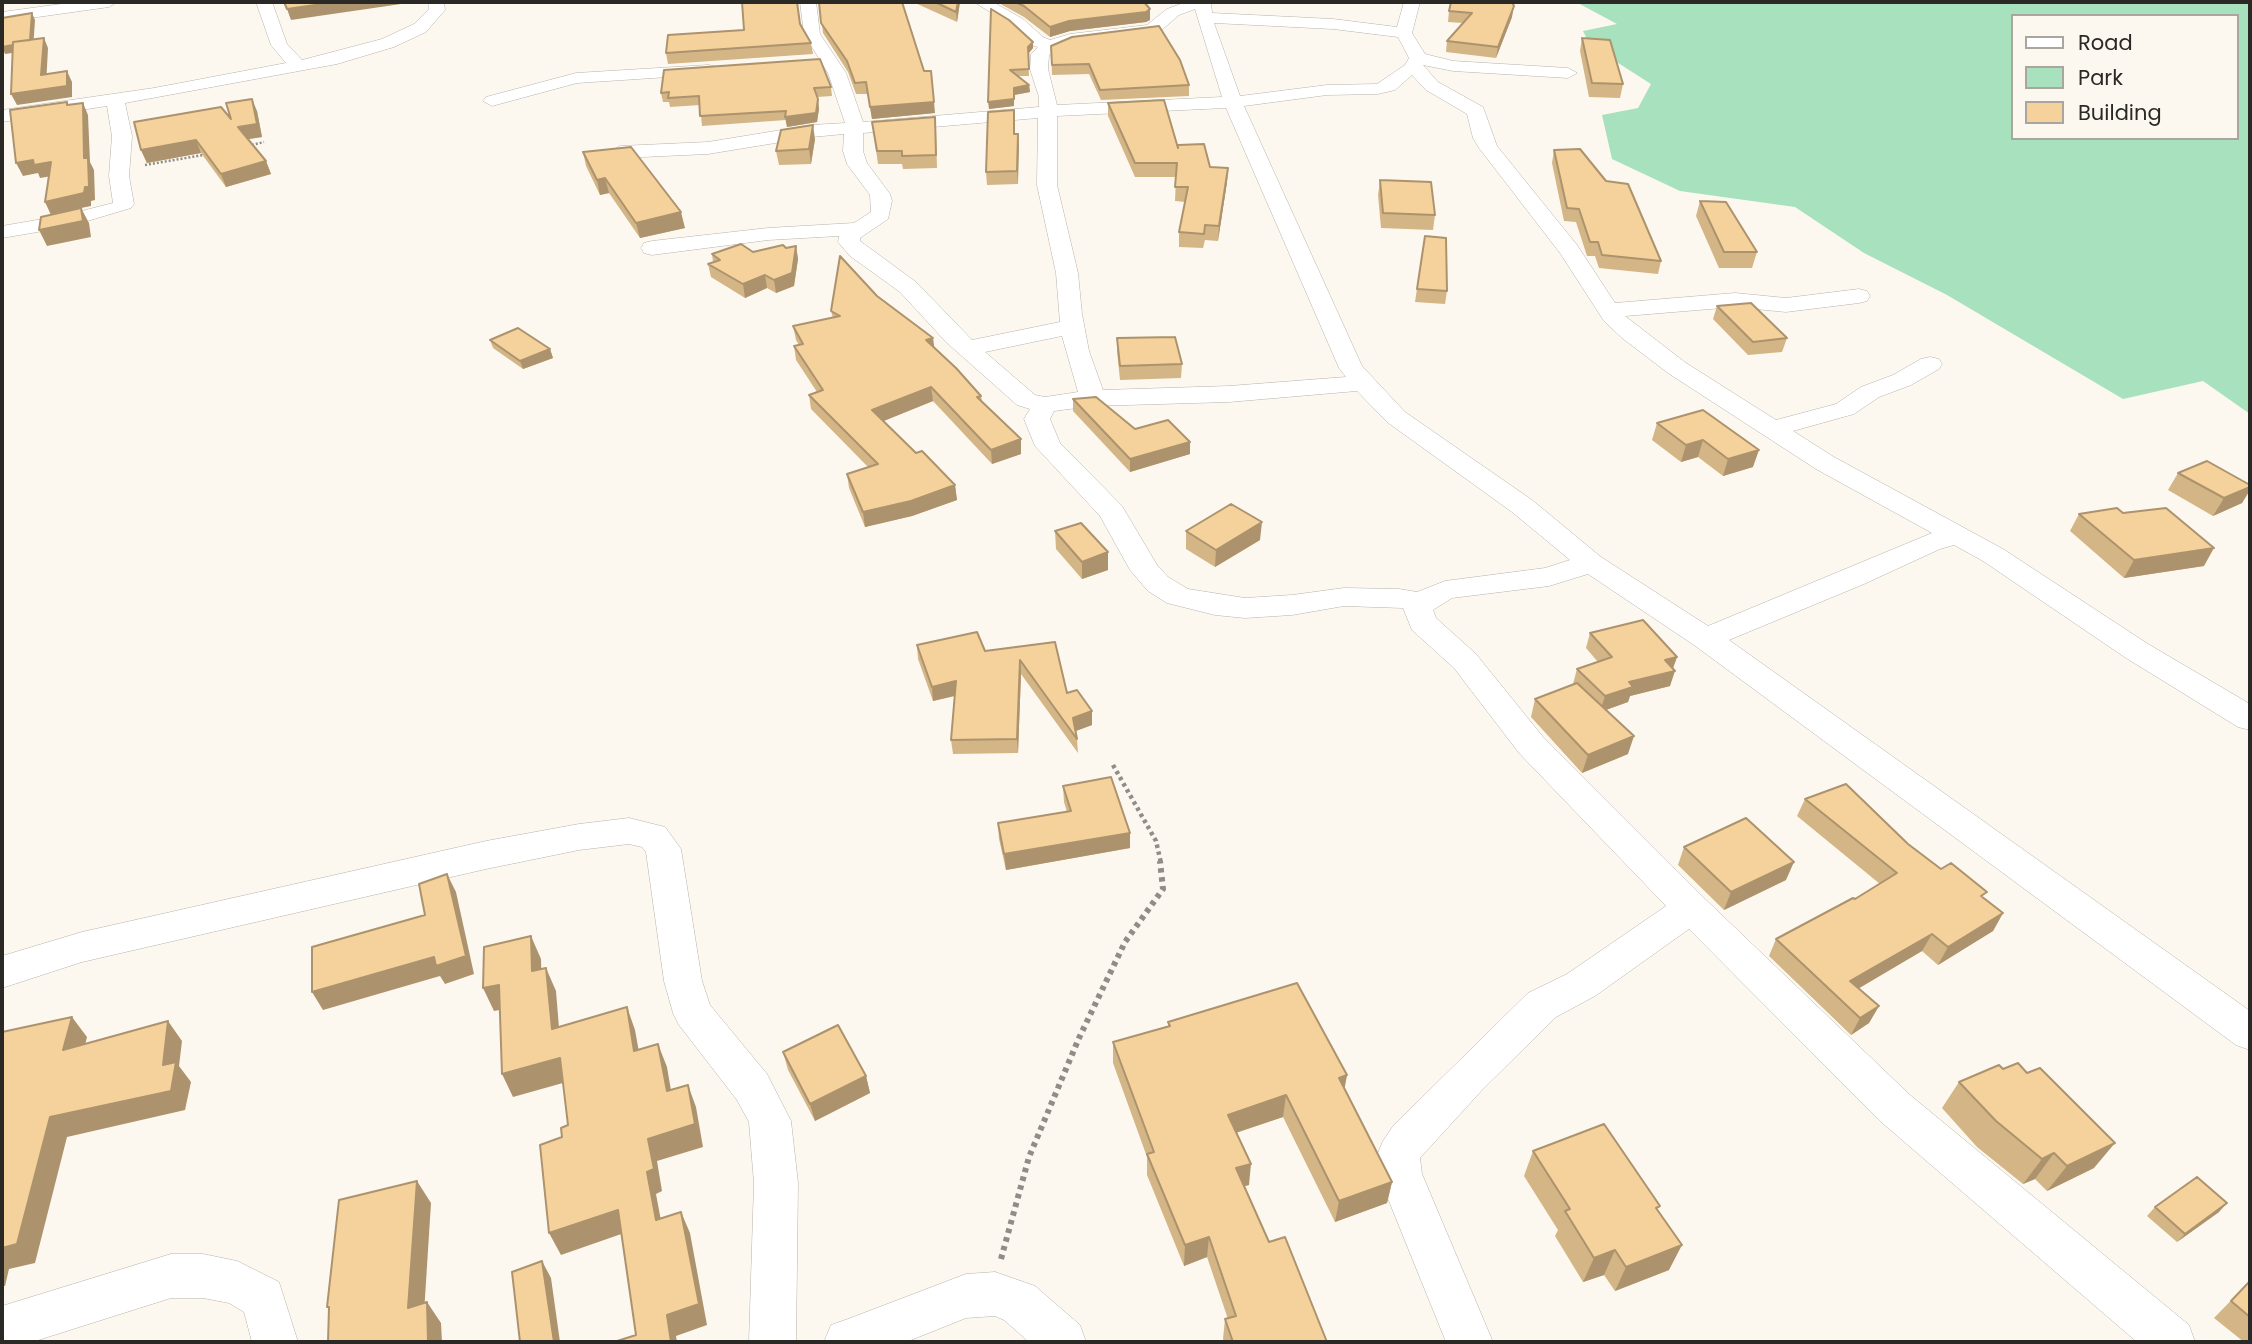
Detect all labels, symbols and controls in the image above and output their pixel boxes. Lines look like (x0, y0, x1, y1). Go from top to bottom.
legend (2010, 14, 2238, 140)
text: Road (2078, 28, 2133, 57)
text: Park (2078, 63, 2123, 92)
text: Building (2078, 98, 2162, 127)

